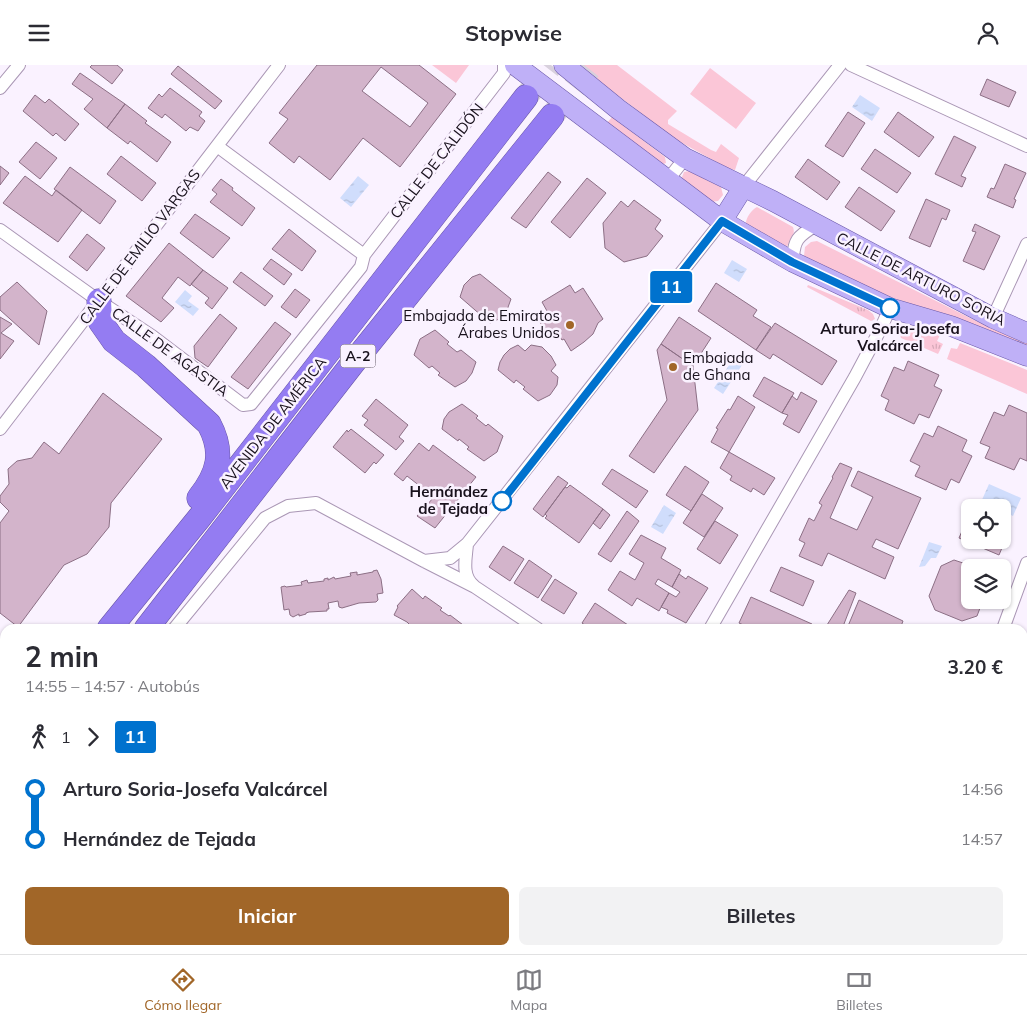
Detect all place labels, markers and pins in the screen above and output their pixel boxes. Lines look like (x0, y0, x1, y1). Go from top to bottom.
marker: Arturo Soria-Josefa Valcárcel (880, 298, 900, 318)
place label: Embajada de Emiratos Árabes Unidos (403, 306, 560, 342)
marker: Embajada de Emiratos Árabes Unidos (564, 319, 576, 331)
place label: Arturo Soria-Josefa Valcárcel (820, 319, 960, 355)
place label: Embajada de Ghana (683, 348, 754, 384)
marker: Embajada de Ghana (667, 361, 679, 373)
place label: Hernández de Tejada (410, 482, 488, 518)
marker: Hernández de Tejada (492, 491, 512, 511)

